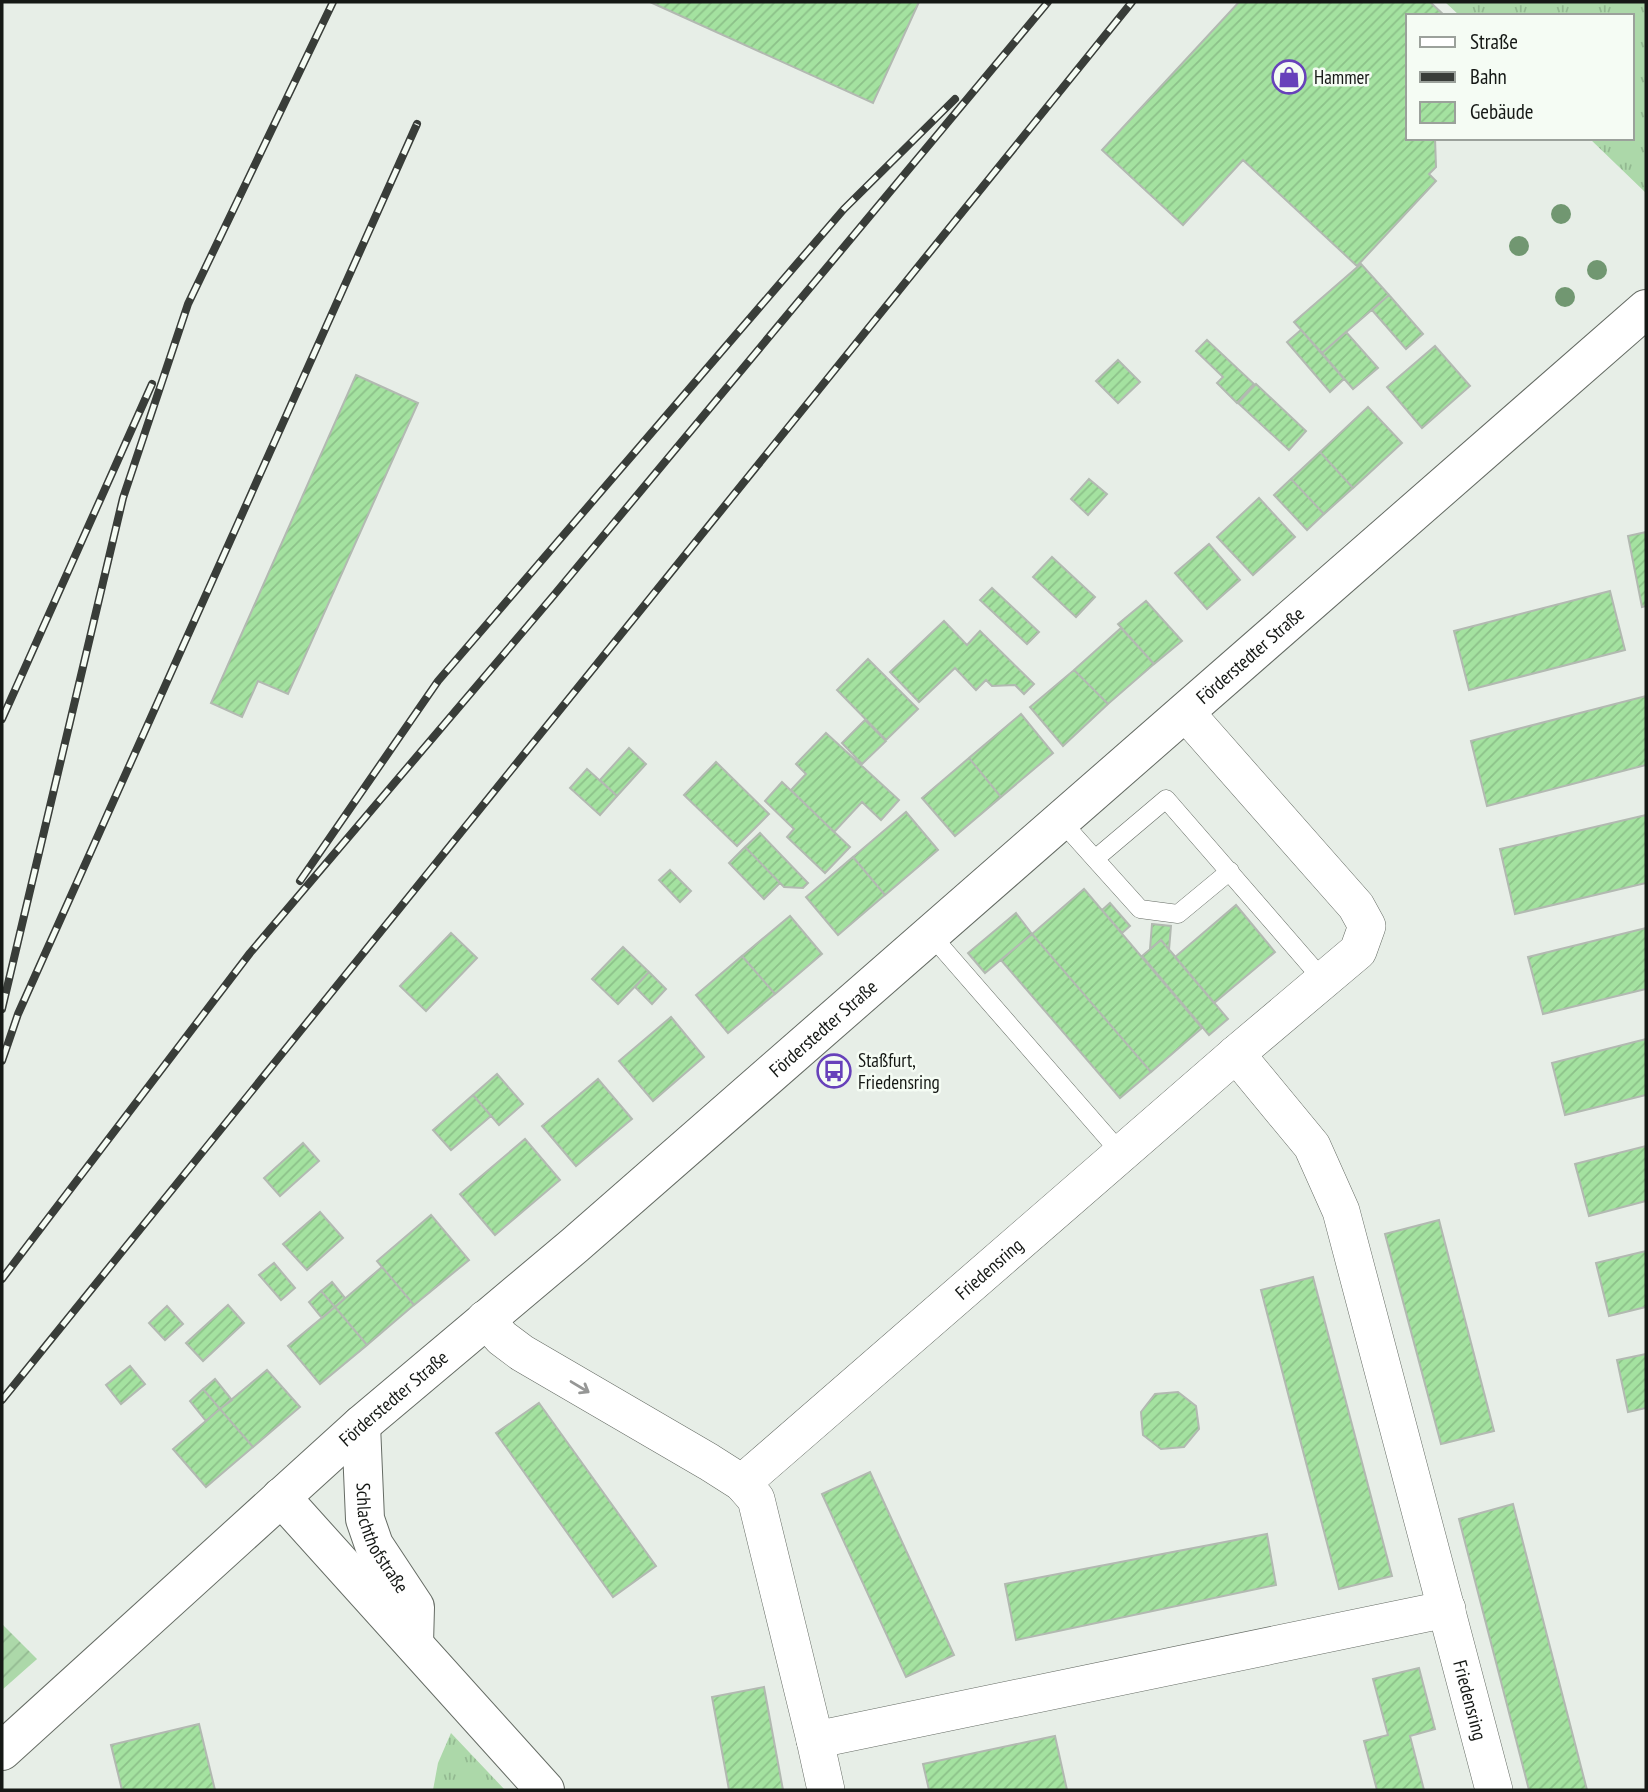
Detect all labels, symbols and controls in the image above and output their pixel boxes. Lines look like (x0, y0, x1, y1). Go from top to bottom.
legend (1406, 14, 1634, 140)
text: Straße (1470, 28, 1518, 55)
shop icon: Hammer (1270, 58, 1308, 96)
text: Bahn (1470, 63, 1507, 90)
place label: Hammer (1314, 65, 1370, 89)
text: Gebäude (1470, 98, 1533, 125)
street label: Förderstedter Straße (1191, 601, 1309, 709)
street label: Förderstedter Straße (764, 974, 882, 1082)
place label: Staßfurt, Friedensring (858, 1048, 940, 1094)
bus stop icon: Staßfurt, Friedensring (815, 1052, 853, 1090)
street label: Friedensring (950, 1233, 1028, 1304)
street label: Förderstedter Straße (334, 1345, 453, 1451)
one-way arrow (570, 1381, 590, 1395)
street label: Schlachthofstraße (351, 1482, 414, 1597)
street label: Friedensring (1448, 1657, 1492, 1743)

